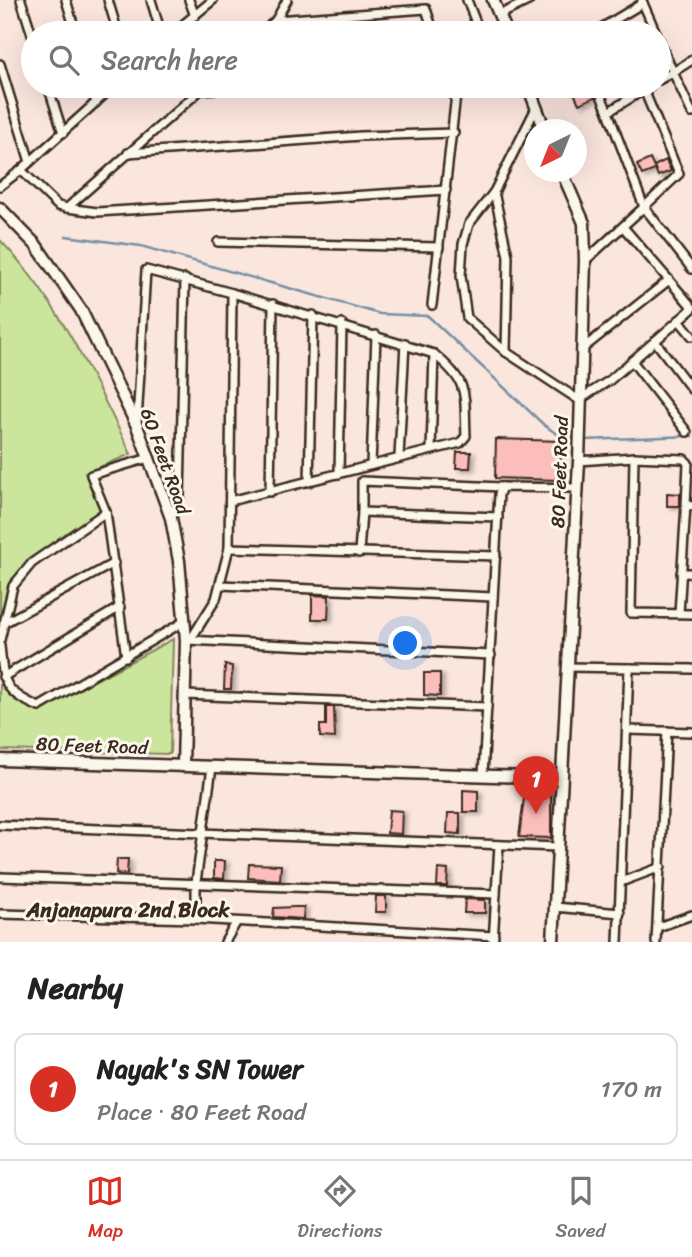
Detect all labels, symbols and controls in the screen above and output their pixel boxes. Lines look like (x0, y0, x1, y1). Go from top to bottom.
search box (21, 21, 671, 98)
text: Search here (101, 37, 238, 83)
icon: search (45, 41, 83, 79)
north arrow (524, 119, 587, 182)
street label: 60 Feet Road (131, 403, 200, 520)
street label: 80 Feet Road (541, 414, 578, 529)
your location (388, 626, 422, 660)
street label: 80 Feet Road (35, 727, 150, 764)
pin: 1 (513, 756, 559, 814)
district label: Anjanapura 2nd Block (26, 891, 230, 929)
text: Nearby (28, 961, 123, 1015)
text: Nayak's SN Tower (97, 1046, 303, 1092)
text: 1 (48, 1069, 58, 1110)
text: 170 m (601, 1069, 662, 1110)
text: Place · 80 Feet Road (97, 1092, 306, 1133)
tab: Map (86, 1172, 124, 1247)
tab: Directions (297, 1172, 383, 1247)
tab: Saved (555, 1172, 606, 1247)

